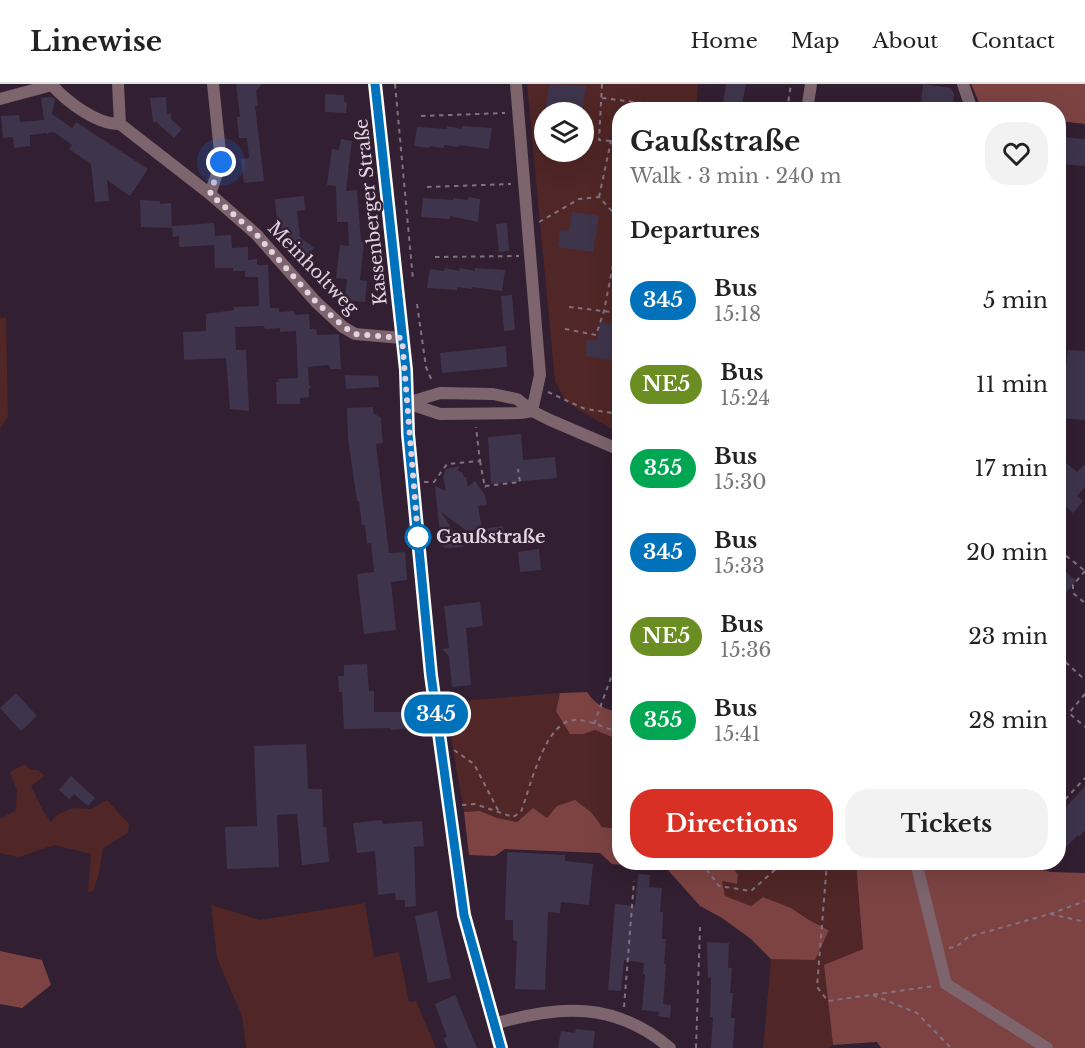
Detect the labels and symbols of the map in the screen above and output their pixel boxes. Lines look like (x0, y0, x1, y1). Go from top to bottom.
street label: Kassenberger Straße (350, 118, 392, 306)
your location (206, 147, 236, 177)
street label: Meinholtweg (263, 217, 363, 319)
marker: Gaußstraße (405, 524, 431, 550)
place label: Gaußstraße (436, 526, 546, 548)
line badge: 345 (402, 694, 470, 734)

